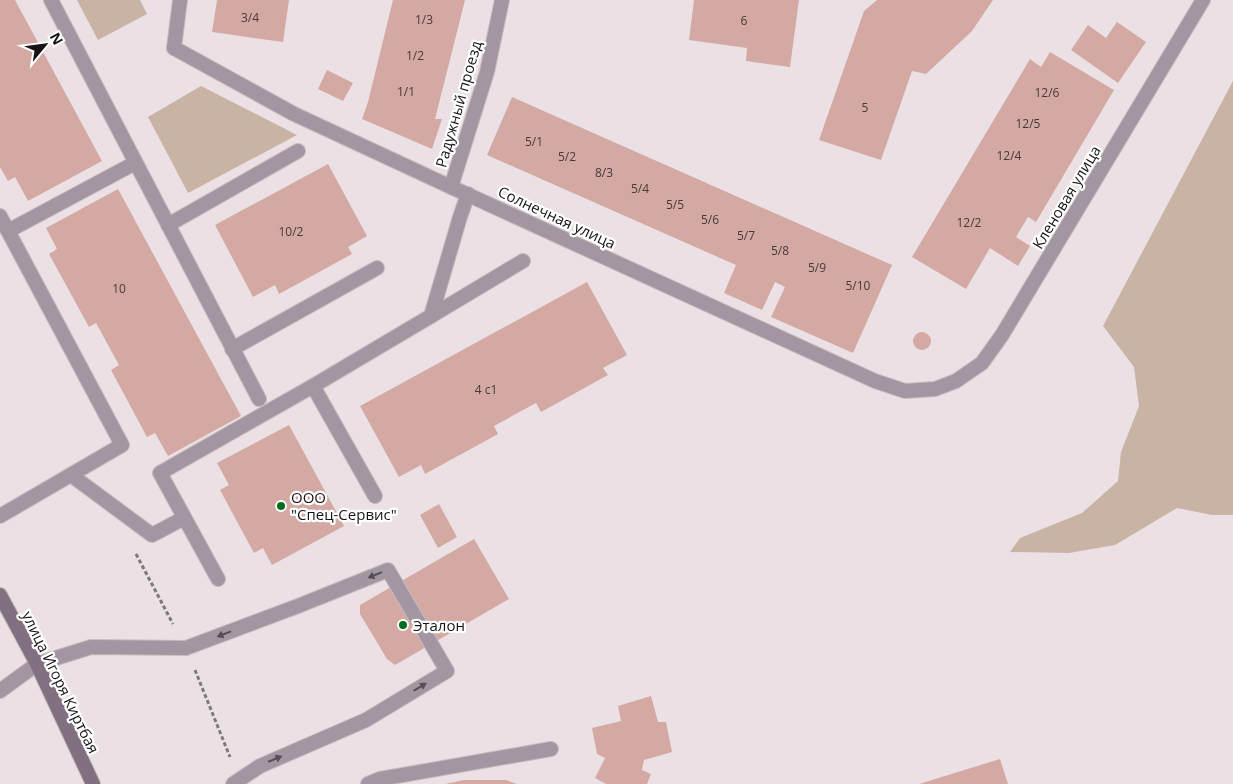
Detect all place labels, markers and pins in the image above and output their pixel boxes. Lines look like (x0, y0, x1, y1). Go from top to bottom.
place label: ООО "Спец-Сервис" (291, 487, 397, 524)
marker: ООО "Спец-Сервис" (275, 500, 287, 512)
place label: Эталон (413, 615, 465, 635)
marker: Эталон (397, 619, 409, 631)

